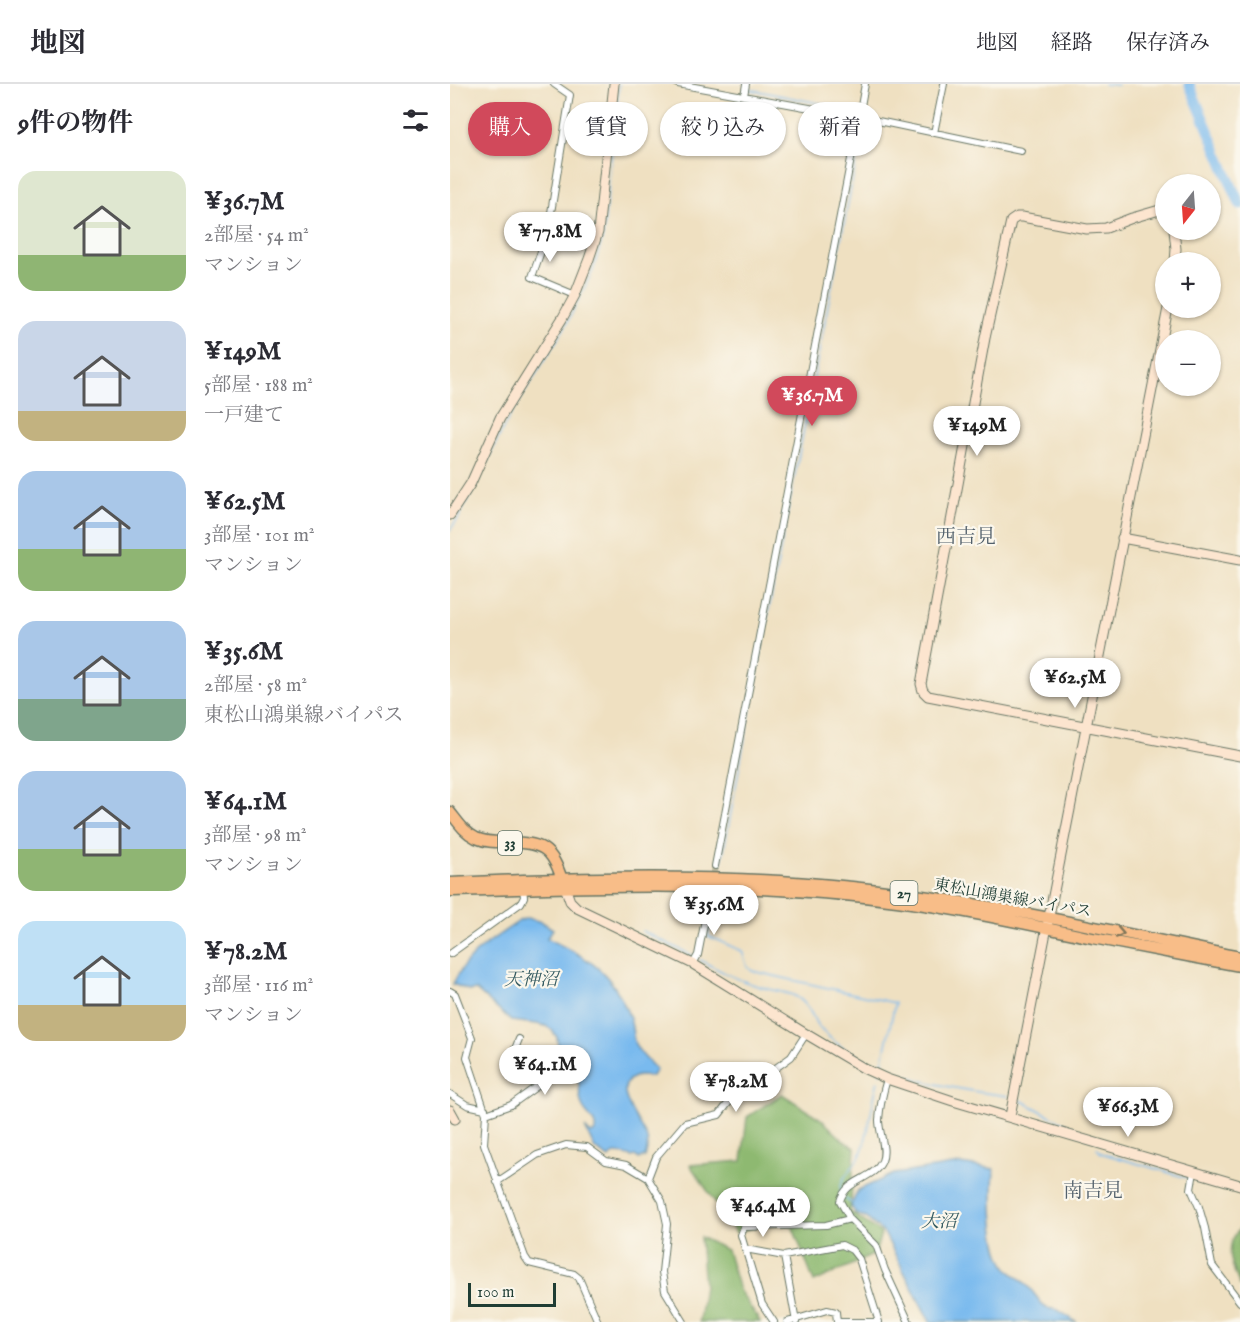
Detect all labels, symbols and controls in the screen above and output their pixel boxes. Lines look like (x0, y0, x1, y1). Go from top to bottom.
text: 地図 (30, 27, 86, 62)
text: 地図 (976, 30, 1018, 57)
text: 経路 (1051, 30, 1093, 57)
text: 保存済み (1126, 30, 1210, 57)
chip: 購入 (468, 102, 552, 156)
chip: 賃貸 (564, 102, 648, 156)
chip: 絞り込み (660, 102, 786, 156)
chip: 新着 (798, 102, 882, 156)
icon: filters (399, 104, 432, 137)
text: 9件の物件 (18, 107, 133, 140)
north arrow (1155, 174, 1221, 240)
map controls (1155, 174, 1221, 396)
text: ¥36.7M (204, 185, 284, 218)
icon: home (66, 195, 138, 267)
pin: ¥77.8M (501, 212, 599, 263)
text: ¥77.8M (518, 219, 582, 244)
text: 2部屋 · 54 m² (204, 223, 309, 248)
button: + (1155, 252, 1221, 318)
text: マンション (204, 253, 303, 278)
button: − (1155, 330, 1221, 396)
text: ¥149M (204, 335, 281, 368)
icon: home (66, 345, 138, 417)
text: 5部屋 · 188 m² (204, 373, 313, 398)
pin: ¥36.7M (763, 376, 861, 427)
text: ¥36.7M (781, 383, 843, 408)
text: 一戸建て (204, 403, 284, 428)
pin: ¥149M (935, 406, 1019, 457)
text: ¥149M (947, 413, 1007, 438)
text: ¥62.5M (204, 485, 286, 518)
icon: home (66, 495, 138, 567)
text: 3部屋 · 101 m² (204, 523, 315, 548)
district label: 西吉見 (936, 525, 996, 550)
text: マンション (204, 553, 303, 578)
text: ¥35.6M (204, 635, 283, 668)
icon: home (66, 645, 138, 717)
pin: ¥62.5M (1026, 658, 1124, 709)
text: ¥62.5M (1044, 665, 1106, 690)
text: 2部屋 · 58 m² (204, 673, 307, 698)
text: 東松山鴻巣線バイパス (204, 703, 404, 728)
text: ¥64.1M (204, 785, 287, 818)
icon: home (66, 795, 138, 867)
text: 3部屋 · 98 m² (204, 823, 307, 848)
road number: 33 (498, 831, 522, 855)
text: マンション (204, 853, 303, 878)
street label: 東松山鴻巣線バイパス (932, 875, 1093, 923)
road number: 27 (890, 881, 918, 905)
pin: ¥35.6M (665, 885, 763, 936)
text: ¥35.6M (684, 892, 744, 917)
one-way arrow (1115, 926, 1125, 939)
text: ¥78.2M (204, 935, 288, 968)
icon: home (66, 945, 138, 1017)
water label: 天神沼 (504, 969, 561, 992)
text: 3部屋 · 116 m² (204, 973, 313, 998)
text: マンション (204, 1003, 303, 1028)
pin: ¥64.1M (496, 1045, 594, 1096)
text: ¥64.1M (513, 1052, 577, 1077)
pin: ¥78.2M (687, 1062, 785, 1113)
text: ¥78.2M (704, 1069, 768, 1094)
pin: ¥66.3M (1079, 1087, 1177, 1138)
text: ¥66.3M (1097, 1094, 1159, 1119)
district label: 南吉見 (1063, 1179, 1123, 1204)
pin: ¥46.4M (714, 1187, 812, 1238)
text: ¥46.4M (730, 1194, 796, 1219)
water label: 大沼 (921, 1211, 960, 1234)
scale bar (468, 1280, 556, 1308)
text: 100 m (477, 1283, 514, 1303)

